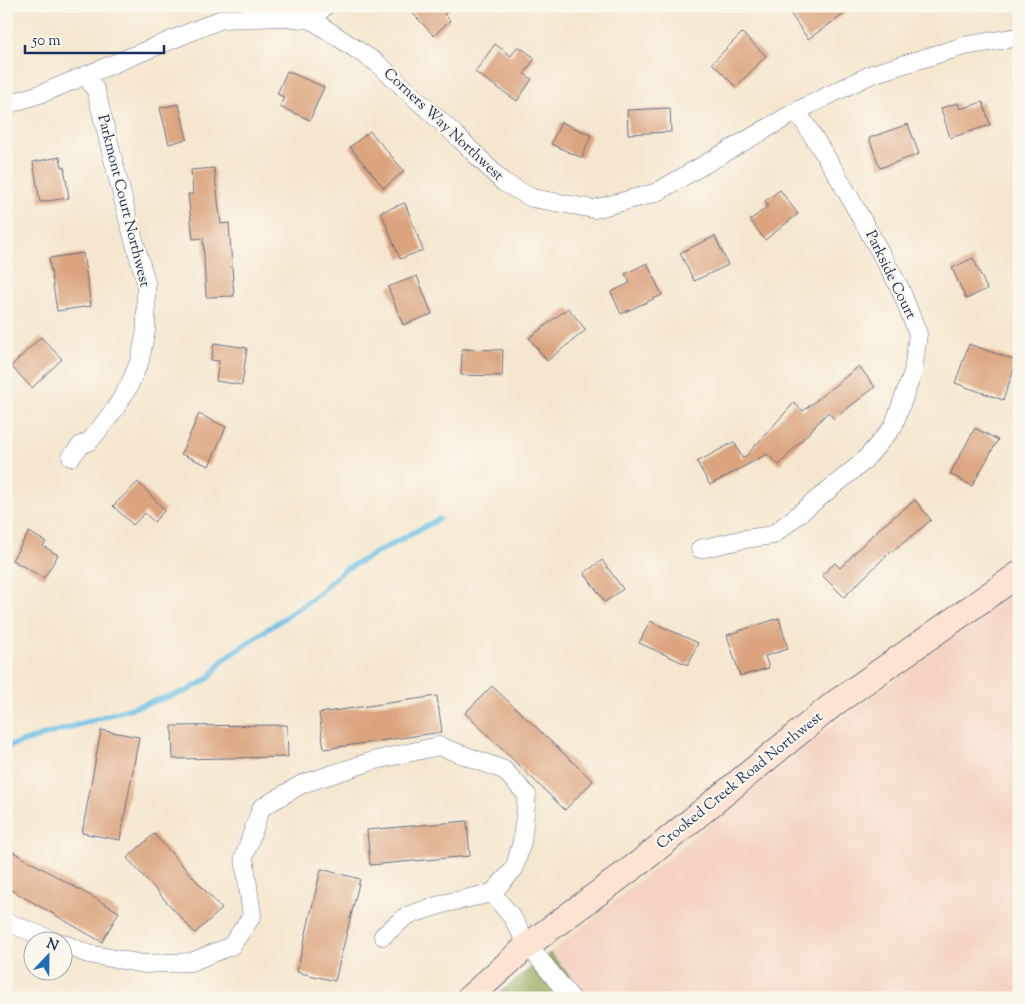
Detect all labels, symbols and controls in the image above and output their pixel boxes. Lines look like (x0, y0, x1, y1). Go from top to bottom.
scale bar (25, 22, 164, 54)
text: 50 m (31, 31, 61, 52)
street label: Corners Way Northwest (378, 64, 508, 186)
street label: Parkmont Court Northwest (91, 113, 155, 289)
street label: Parkside Court (859, 227, 921, 323)
street label: Crooked Creek Road Northwest (652, 707, 828, 855)
north arrow (22, 932, 72, 982)
text: N (43, 934, 61, 957)

